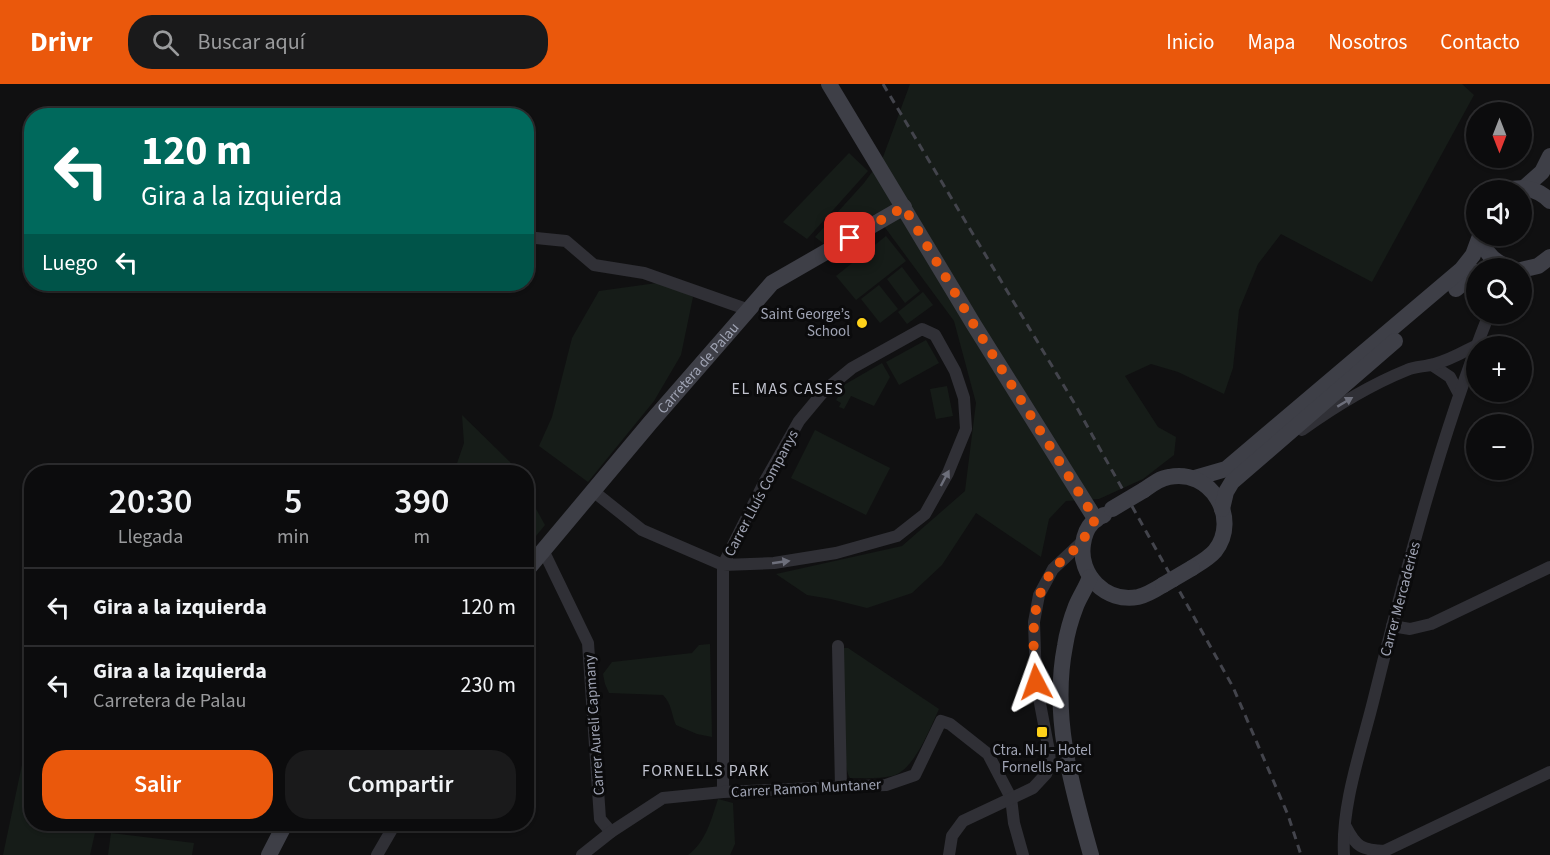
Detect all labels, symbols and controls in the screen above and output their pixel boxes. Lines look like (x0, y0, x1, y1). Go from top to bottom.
search box (128, 15, 548, 69)
text: Drivr (30, 22, 92, 62)
icon: search (149, 26, 182, 59)
text: Buscar aquí (197, 26, 305, 58)
text: Inicio (1166, 27, 1214, 57)
text: Mapa (1247, 27, 1295, 57)
text: Nosotros (1328, 27, 1407, 57)
text: Contacto (1440, 27, 1520, 57)
north arrow (1466, 102, 1532, 168)
map controls (1466, 102, 1532, 480)
text: 120 m (141, 121, 252, 181)
icon: left (42, 132, 120, 210)
text: Gira a la izquierda (141, 177, 342, 216)
button: sound (1466, 180, 1532, 246)
pin (824, 212, 875, 263)
icon: arrive (833, 221, 866, 254)
icon: left (110, 246, 143, 279)
text: Luego (42, 247, 98, 279)
button: search (1466, 258, 1532, 324)
place label: Saint George’s School (760, 304, 850, 342)
marker: Saint George’s School (855, 316, 869, 330)
street label: Carretera de Palau (653, 318, 744, 419)
button: + (1466, 336, 1532, 402)
district label: EL MAS CASES (732, 378, 844, 400)
one-way arrow (1337, 397, 1353, 408)
button: − (1466, 414, 1532, 480)
street label: Carrer Lluís Companys (719, 426, 804, 560)
one-way arrow (940, 470, 950, 487)
text: 20:30 (109, 476, 192, 527)
text: 5 (284, 476, 302, 527)
text: 390 (394, 476, 449, 527)
text: Llegada (118, 523, 183, 551)
text: min (277, 523, 309, 551)
text: m (413, 523, 430, 551)
street label: Carrer Mercaderies (1375, 539, 1426, 659)
one-way arrow (772, 557, 791, 566)
icon: left (42, 591, 75, 624)
text: Gira a la izquierda (93, 591, 267, 623)
text: 120 m (461, 591, 516, 623)
position arrow (1004, 650, 1068, 714)
street label: Carrer Aureli Capmany (579, 654, 610, 796)
text: Gira a la izquierda (93, 655, 267, 687)
icon: left (42, 669, 75, 702)
text: 230 m (461, 669, 516, 701)
text: Carretera de Palau (93, 687, 246, 715)
marker: Ctra. N-II - Hotel Fornells Parc (1035, 725, 1049, 739)
place label: Ctra. N-II - Hotel Fornells Parc (992, 740, 1092, 778)
button: Salir (42, 750, 273, 819)
button: Compartir (285, 750, 516, 819)
district label: FORNELLS PARK (642, 760, 770, 782)
street label: Carrer Ramon Muntaner (730, 774, 882, 803)

